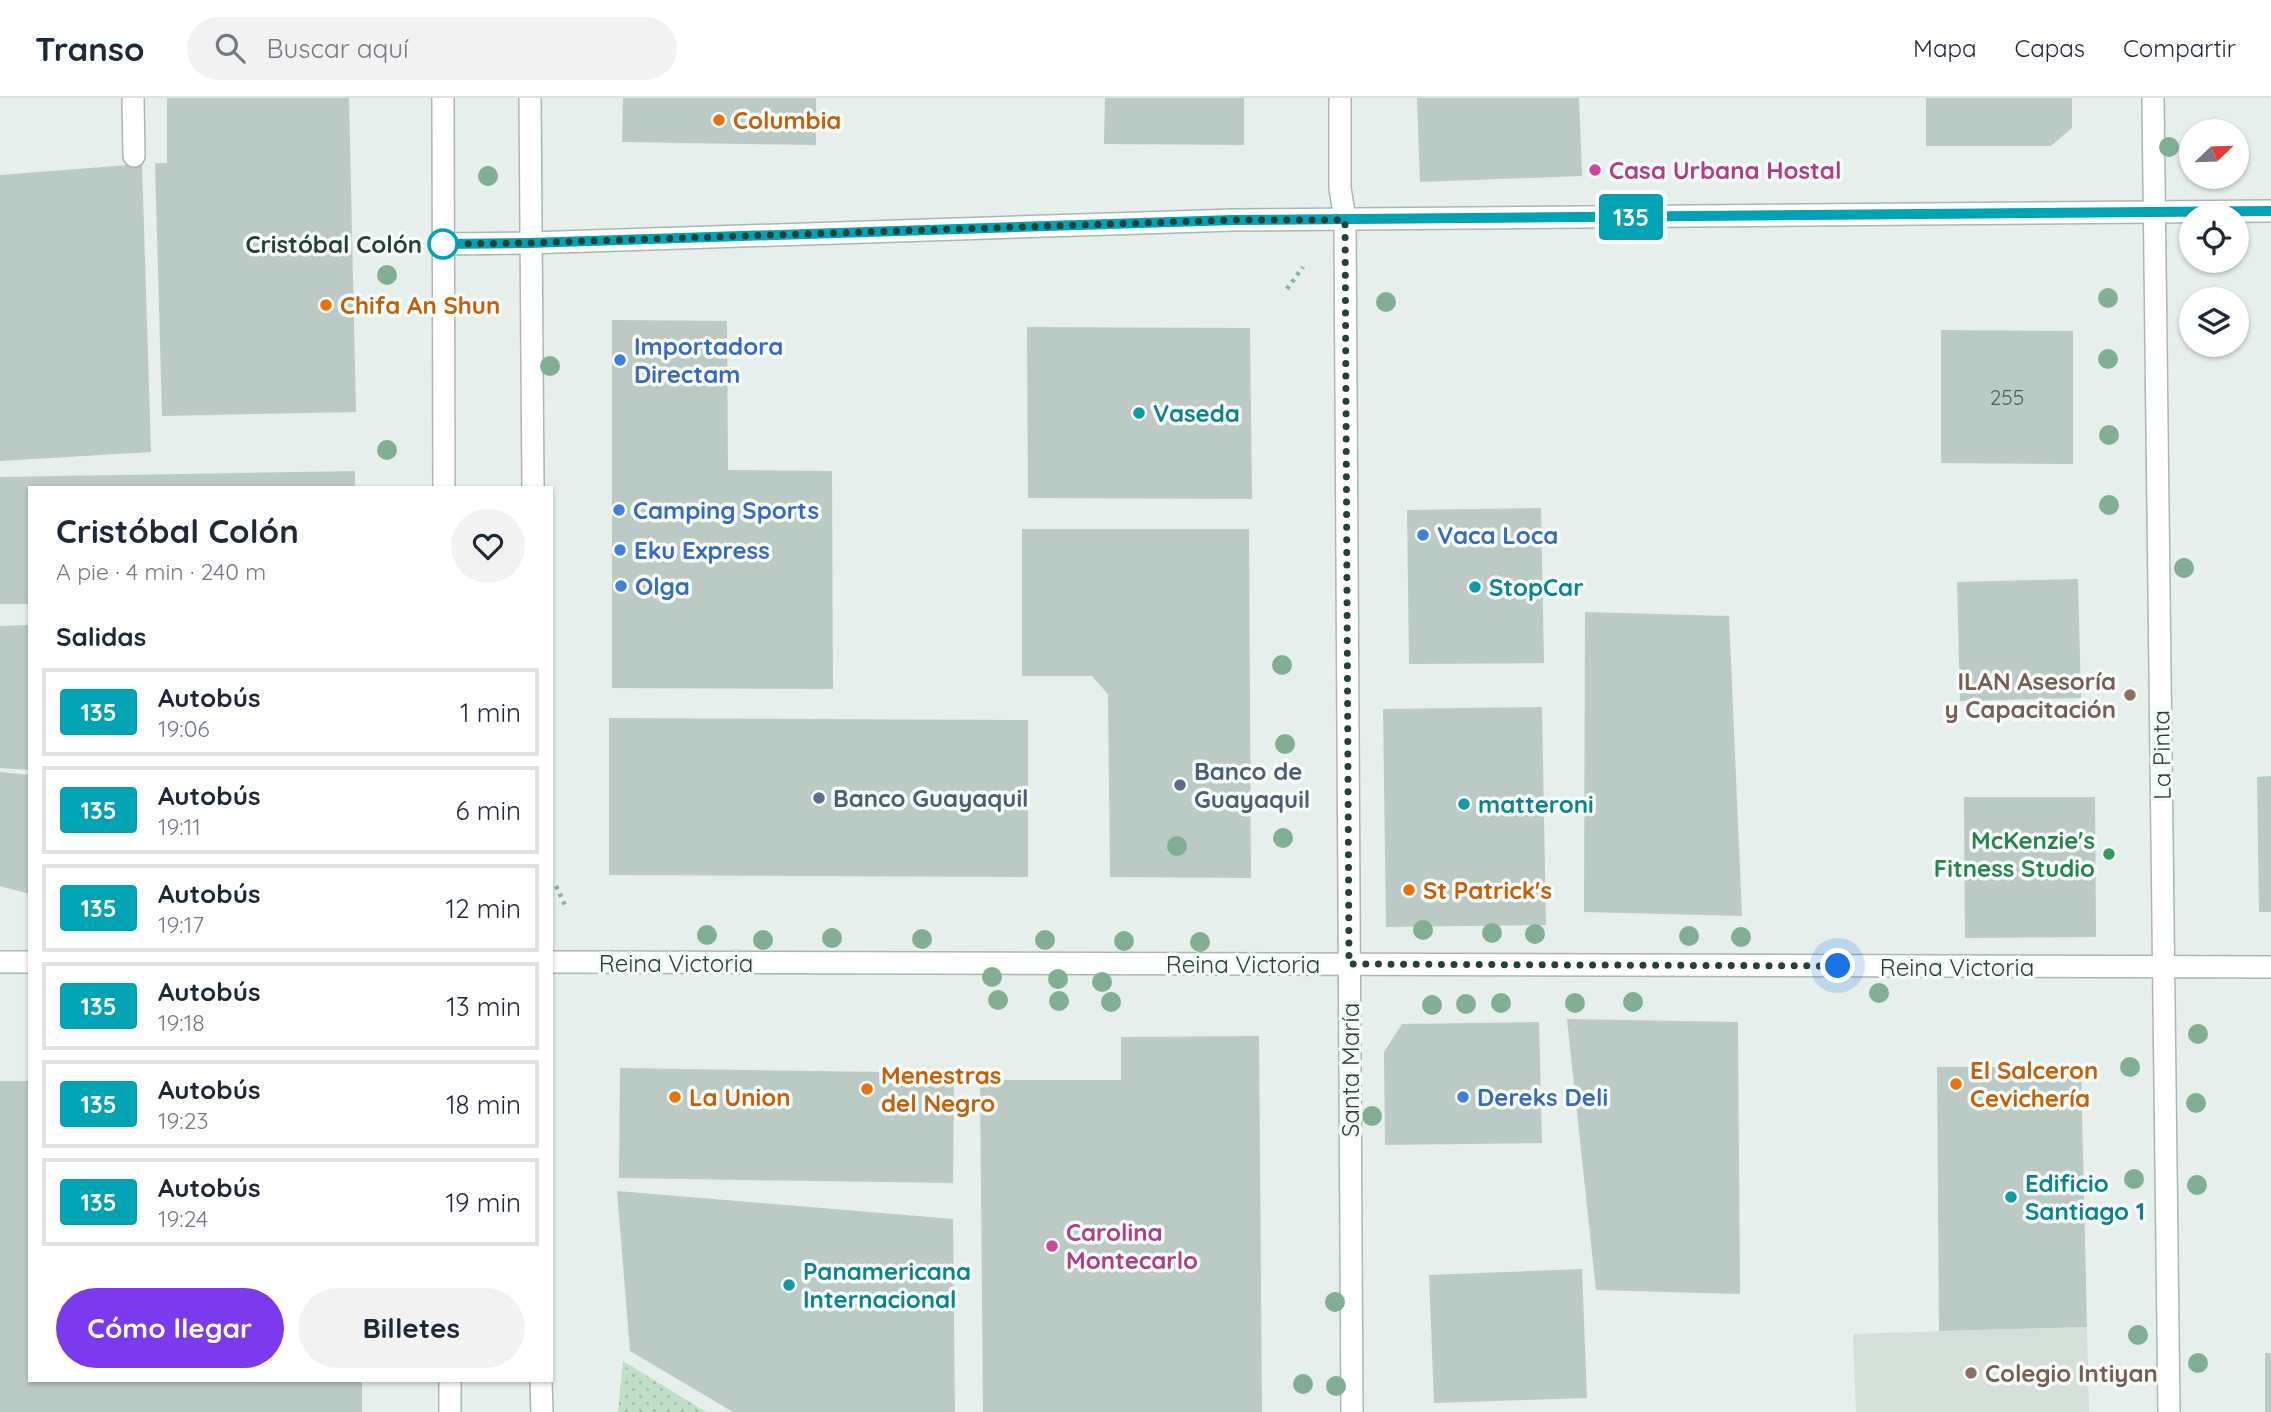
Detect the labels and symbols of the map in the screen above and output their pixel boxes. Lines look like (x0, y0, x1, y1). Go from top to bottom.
place label: Columbia (733, 105, 841, 135)
marker: Columbia (711, 112, 727, 128)
north arrow (2179, 119, 2249, 189)
place label: Casa Urbana Hostal (1609, 155, 1841, 185)
marker: Casa Urbana Hostal (1587, 162, 1603, 178)
line badge: 135 (1591, 194, 1671, 240)
place label: Cristóbal Colón (245, 229, 422, 259)
marker: Cristóbal Colón (428, 229, 458, 259)
place label: Chifa An Shun (340, 290, 500, 320)
marker: Chifa An Shun (318, 297, 334, 313)
place label: Importadora Directam (634, 331, 783, 389)
marker: Importadora Directam (612, 352, 628, 368)
house number: 255 (1990, 384, 2024, 410)
place label: Vaseda (1153, 398, 1240, 428)
marker: Vaseda (1131, 405, 1147, 421)
place label: Camping Sports (633, 495, 819, 525)
marker: Camping Sports (611, 502, 627, 518)
place label: Vaca Loca (1437, 520, 1558, 550)
marker: Vaca Loca (1415, 527, 1431, 543)
place label: Eku Express (634, 535, 770, 565)
marker: Eku Express (612, 542, 628, 558)
place label: Olga (635, 571, 690, 601)
place label: StopCar (1489, 572, 1584, 602)
marker: Olga (613, 578, 629, 594)
marker: StopCar (1467, 579, 1483, 595)
place label: ILAN Asesoría y Capacitación (1944, 666, 2116, 724)
marker: ILAN Asesoría y Capacitación (2122, 687, 2138, 703)
street label: La Pinta (2145, 710, 2177, 800)
place label: Banco de Guayaquil (1194, 756, 1310, 814)
marker: Banco de Guayaquil (1172, 777, 1188, 793)
place label: Banco Guayaquil (833, 783, 1029, 813)
place label: matteroni (1478, 789, 1594, 819)
marker: Banco Guayaquil (811, 790, 827, 806)
marker: matteroni (1456, 796, 1472, 812)
place label: McKenzie's Fitness Studio (1934, 825, 2095, 883)
marker: McKenzie's Fitness Studio (2101, 846, 2117, 862)
place label: St Patrick's (1423, 875, 1552, 905)
marker: St Patrick's (1401, 882, 1417, 898)
street label: Reina Victoria (599, 948, 753, 978)
your location (1820, 948, 1855, 983)
street label: Reina Victoria (1166, 949, 1320, 979)
street label: Reina Victoria (1880, 952, 2034, 982)
street label: Santa María (1335, 1003, 1365, 1137)
place label: El Salceron Cevichería (1970, 1055, 2098, 1113)
place label: Menestras del Negro (881, 1060, 1001, 1118)
marker: El Salceron Cevichería (1948, 1076, 1964, 1092)
marker: Menestras del Negro (859, 1081, 875, 1097)
place label: La Union (689, 1082, 790, 1112)
place label: Dereks Deli (1477, 1082, 1608, 1112)
marker: La Union (667, 1089, 683, 1105)
marker: Dereks Deli (1455, 1089, 1471, 1105)
place label: Edificio Santiago 1 (2025, 1168, 2145, 1226)
marker: Edificio Santiago 1 (2003, 1189, 2019, 1205)
place label: Carolina Montecarlo (1066, 1217, 1198, 1275)
marker: Carolina Montecarlo (1044, 1238, 1060, 1254)
place label: Panamericana Internacional (803, 1256, 971, 1314)
marker: Panamericana Internacional (781, 1277, 797, 1293)
place label: Colegio Intiyan (1985, 1358, 2158, 1388)
marker: Colegio Intiyan (1963, 1365, 1979, 1381)

